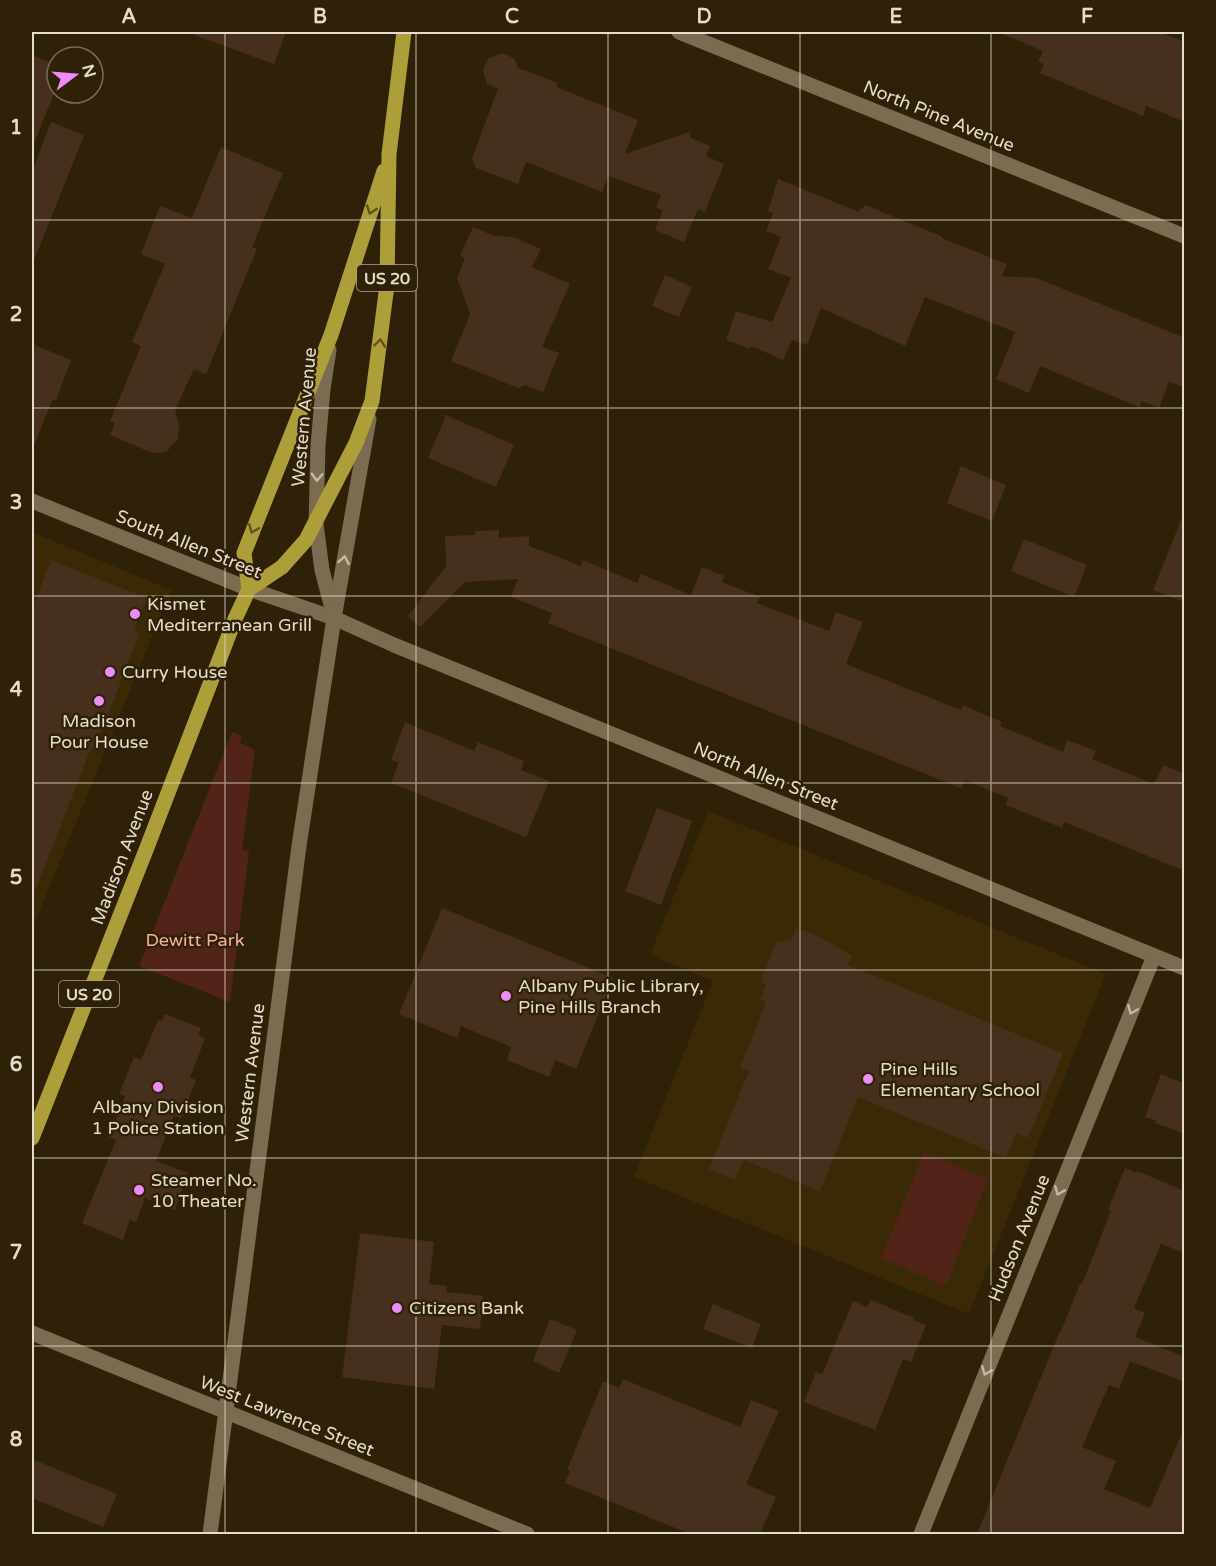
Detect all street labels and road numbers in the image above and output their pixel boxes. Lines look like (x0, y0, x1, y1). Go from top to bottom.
street label: North Pine Avenue (860, 76, 1018, 156)
road number: US 20 (357, 265, 417, 291)
street label: Western Avenue (287, 346, 321, 488)
street label: South Allen Street (113, 505, 265, 583)
street label: North Allen Street (690, 737, 842, 815)
street label: Madison Avenue (86, 786, 158, 928)
road number: US 20 (59, 981, 119, 1007)
street label: Western Avenue (231, 1002, 269, 1144)
street label: Hudson Avenue (983, 1171, 1055, 1305)
street label: West Lawrence Street (197, 1371, 377, 1461)

